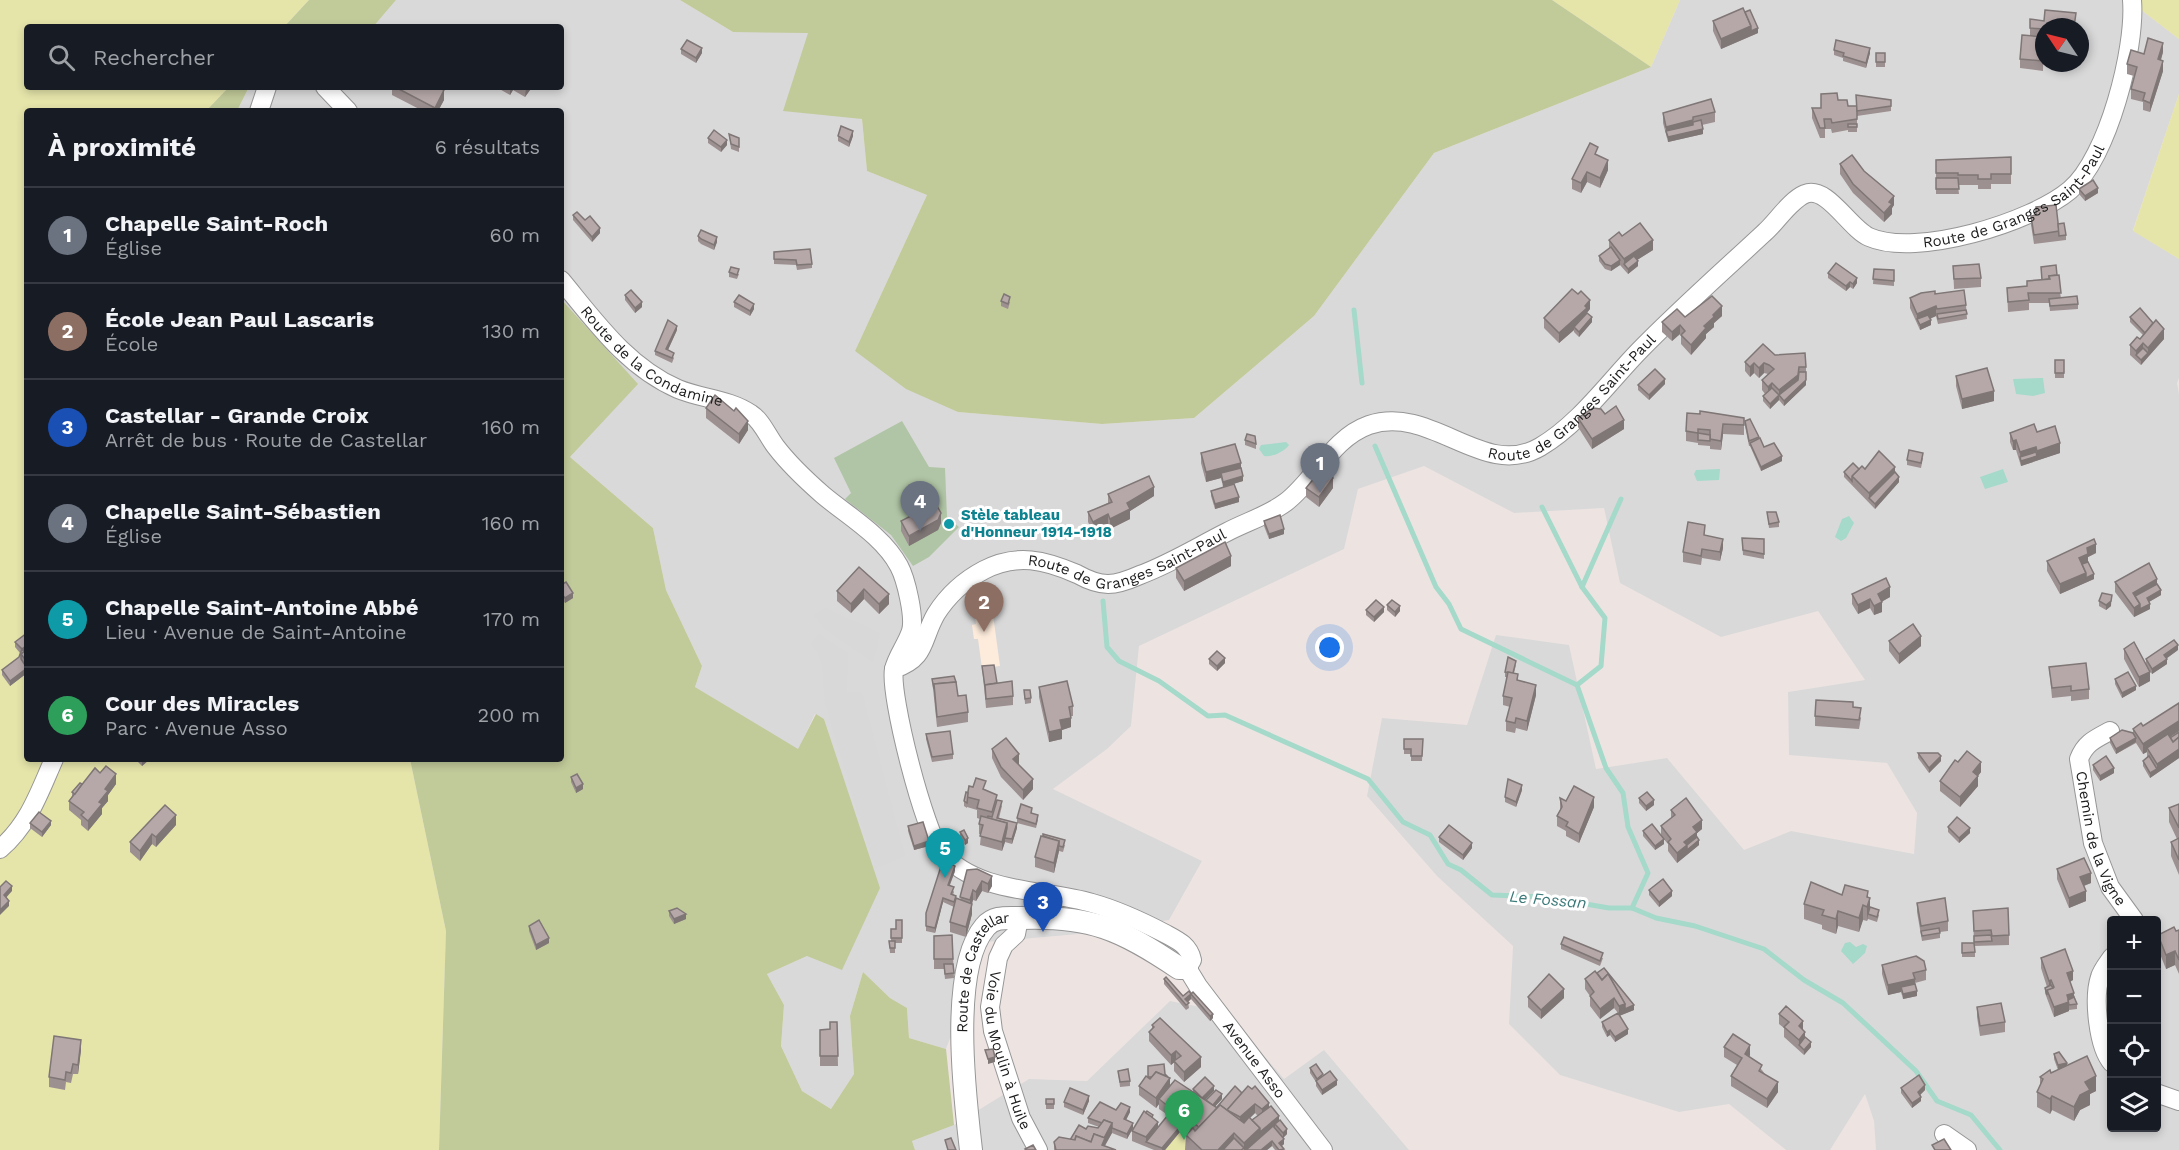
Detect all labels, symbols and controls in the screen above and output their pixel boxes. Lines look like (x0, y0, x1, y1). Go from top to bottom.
north arrow (2035, 18, 2089, 72)
search box (24, 24, 564, 90)
icon: search (45, 41, 78, 74)
text: Rechercher (93, 45, 215, 70)
text: À proximité (48, 132, 196, 162)
text: 6 résultats (435, 135, 540, 159)
street label: Route de Granges Saint-Paul (1922, 141, 2108, 251)
text: Chapelle Saint-Roch (105, 211, 328, 236)
text: 1 (63, 223, 72, 247)
text: 60 m (490, 223, 540, 247)
text: Église (105, 236, 162, 260)
street label: Route de la Condamine (577, 302, 725, 410)
text: École Jean Paul Lascaris (105, 307, 374, 332)
text: 2 (62, 319, 73, 343)
text: 130 m (482, 319, 540, 343)
street label: Route de Granges Saint-Paul (1486, 330, 1660, 465)
text: École (105, 332, 158, 356)
text: Castellar - Grande Croix (105, 403, 369, 428)
text: 3 (62, 415, 73, 439)
text: 160 m (482, 415, 540, 439)
text: Arrêt de bus · Route de Castellar (105, 428, 427, 452)
pin: 1 (1300, 444, 1340, 493)
pin: 4 (900, 482, 940, 531)
text: Chapelle Saint-Sébastien (105, 499, 381, 524)
place label: Stèle tableau d'Honneur 1914-1918 (961, 506, 1112, 541)
text: 4 (61, 511, 74, 535)
text: 160 m (482, 511, 540, 535)
marker: Stèle tableau d'Honneur 1914-1918 (942, 517, 956, 531)
text: Église (105, 524, 162, 548)
street label: Route de Granges Saint-Paul (1027, 525, 1229, 593)
pin: 2 (964, 582, 1004, 632)
text: Chapelle Saint-Antoine Abbé (105, 595, 418, 620)
text: 5 (62, 607, 73, 631)
text: 170 m (483, 607, 540, 631)
text: Lieu · Avenue de Saint-Antoine (105, 620, 406, 644)
your location (1315, 633, 1344, 662)
text: Cour des Miracles (105, 691, 299, 716)
text: 6 (61, 703, 74, 727)
text: 200 m (478, 703, 540, 727)
text: Parc · Avenue Asso (105, 716, 288, 740)
street label: Chemin de la Vigne (2072, 770, 2130, 909)
pin: 5 (926, 828, 964, 878)
pin: 3 (1024, 882, 1062, 932)
water label: Le Fossan (1509, 887, 1587, 912)
street label: Route de Castellar (953, 909, 1009, 1033)
map controls (2107, 916, 2161, 1132)
button: + (2107, 916, 2161, 970)
street label: Voie du Moulin à Huile (981, 969, 1035, 1133)
button: − (2107, 970, 2161, 1024)
street label: Avenue Asso (1219, 1018, 1289, 1102)
button: locate (2107, 1024, 2161, 1078)
button: layers (2107, 1078, 2161, 1132)
pin: 6 (1164, 1090, 1204, 1140)

